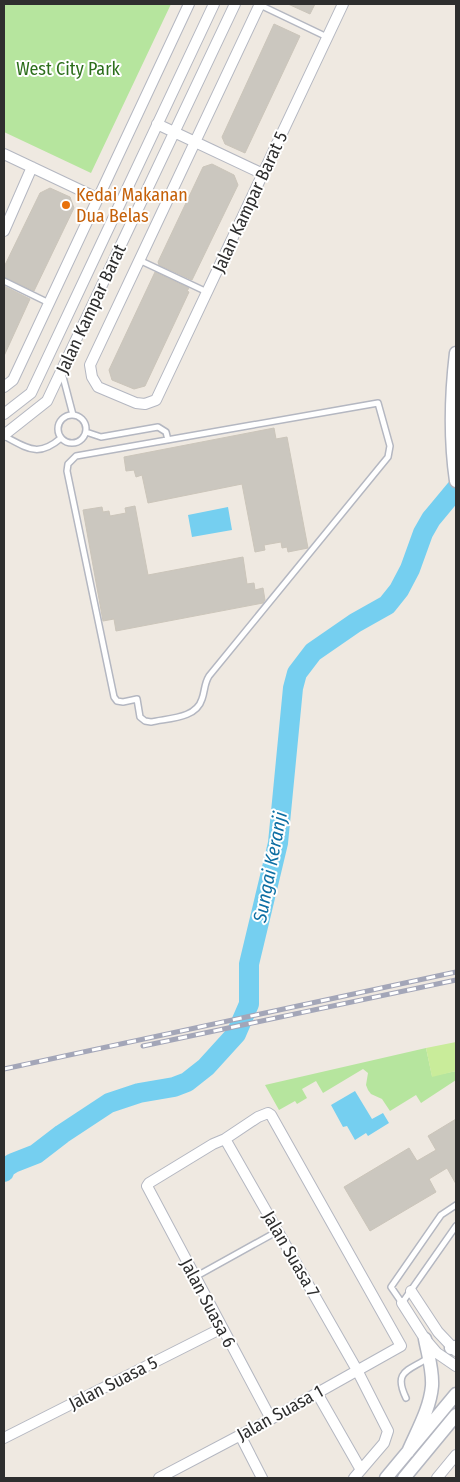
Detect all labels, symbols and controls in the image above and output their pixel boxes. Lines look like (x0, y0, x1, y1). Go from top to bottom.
park label: West City Park (16, 58, 120, 80)
street label: Jalan Kampar Barat 5 (208, 128, 292, 276)
place label: Kedai Makanan Dua Belas (76, 184, 188, 227)
marker: Kedai Makanan Dua Belas (60, 199, 72, 211)
street label: Jalan Kampar Barat (51, 241, 131, 377)
water label: Sungai Keranji (248, 809, 292, 925)
street label: Jalan Suasa 7 (258, 1207, 324, 1301)
street label: Jalan Suasa 6 (175, 1255, 241, 1351)
street label: Jalan Suasa 5 (65, 1351, 161, 1415)
street label: Jalan Suasa 1 (233, 1380, 327, 1446)

